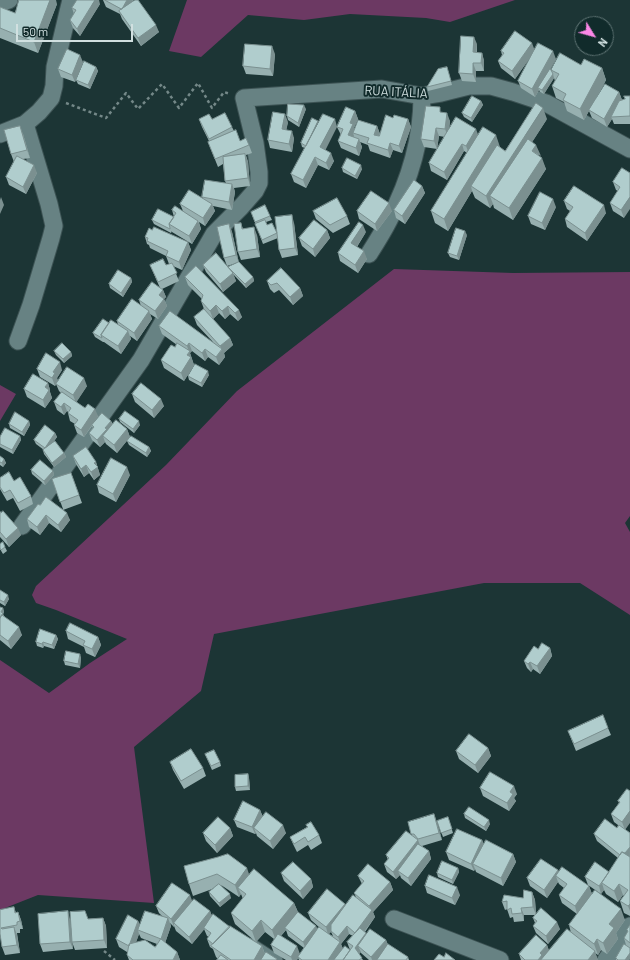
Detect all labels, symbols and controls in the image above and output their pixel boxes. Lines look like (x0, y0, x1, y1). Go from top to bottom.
scale bar (18, 16, 135, 42)
north arrow (574, 16, 614, 56)
text: 50 m (23, 24, 48, 38)
text: N (596, 36, 611, 50)
street label: RUA ITÁLIA (364, 83, 428, 101)

